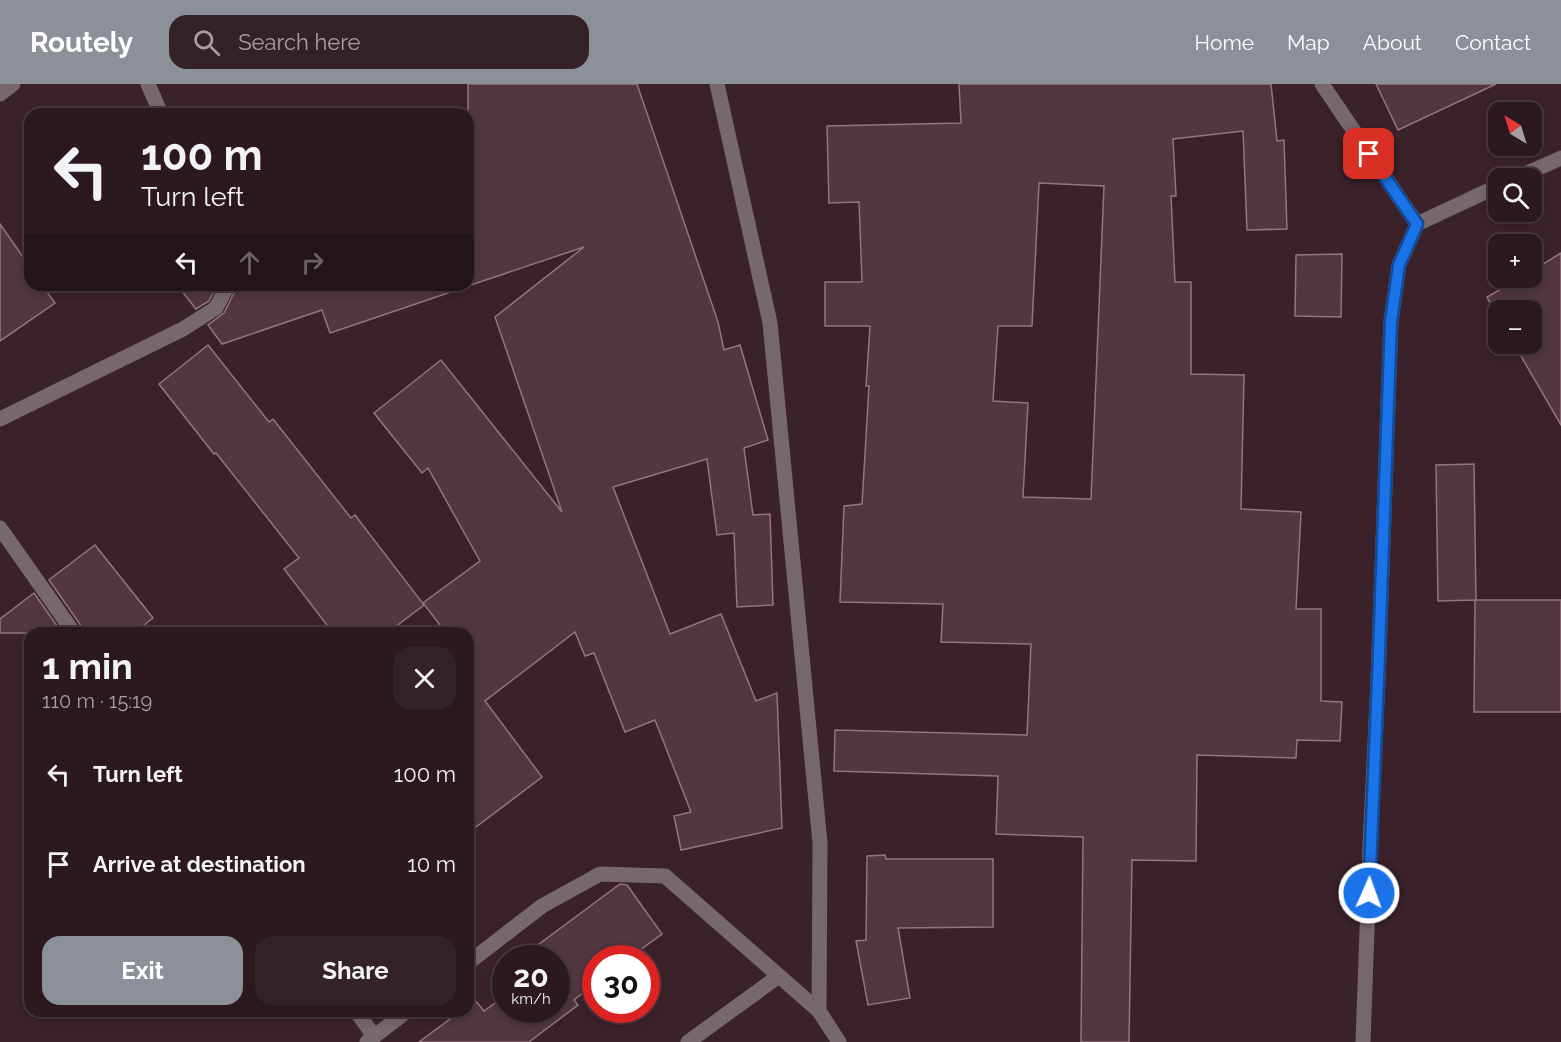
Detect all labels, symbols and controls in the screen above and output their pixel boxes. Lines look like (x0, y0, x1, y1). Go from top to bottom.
search box (169, 15, 589, 69)
text: Routely (30, 26, 133, 59)
icon: search (190, 26, 223, 59)
text: Search here (238, 29, 360, 55)
text: Home (1195, 30, 1254, 55)
text: Map (1287, 30, 1330, 55)
text: About (1363, 30, 1422, 55)
text: Contact (1455, 30, 1531, 55)
north arrow (1488, 102, 1542, 156)
map controls (1488, 102, 1542, 354)
pin (1343, 128, 1394, 179)
text: 100 m (141, 131, 263, 180)
icon: left (42, 132, 120, 210)
icon: arrive (1352, 137, 1385, 170)
button: search (1488, 168, 1542, 222)
text: Turn left (141, 181, 244, 212)
button: + (1488, 234, 1542, 288)
icon: left (170, 246, 203, 279)
icon: ahead (233, 246, 266, 279)
icon: right (296, 246, 329, 279)
button: − (1488, 300, 1542, 354)
text: 1 min (42, 645, 133, 687)
button: close (393, 647, 456, 710)
text: 110 m · 15:19 (42, 689, 152, 713)
icon: left (42, 758, 75, 791)
text: Turn left (93, 761, 183, 787)
text: 100 m (394, 761, 456, 787)
icon: arrive (42, 848, 75, 881)
text: Arrive at destination (93, 851, 306, 877)
text: 10 m (407, 851, 456, 877)
position arrow (1337, 861, 1401, 925)
button: Exit (42, 936, 243, 1005)
button: Share (255, 936, 456, 1005)
speed limit sign: 30 (582, 945, 660, 1023)
text: 20 (513, 959, 549, 994)
text: km/h (511, 990, 551, 1008)

